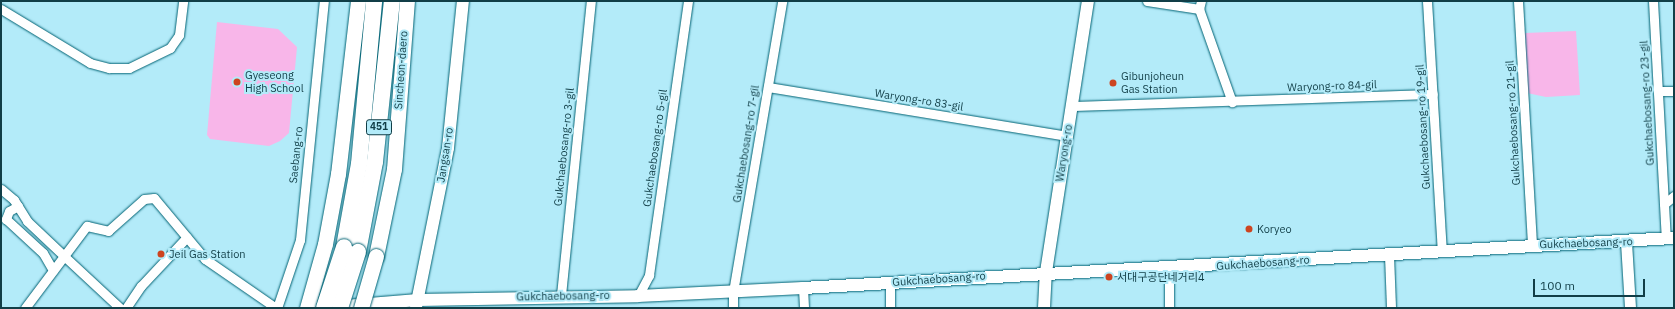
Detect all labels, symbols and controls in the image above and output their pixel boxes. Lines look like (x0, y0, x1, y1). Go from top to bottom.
street label: Sincheon-daero (392, 30, 410, 110)
street label: Gukchaebosang-ro 23-gil (1637, 40, 1657, 166)
street label: Gukchaebosang-ro 21-gil (1503, 60, 1523, 186)
street label: Gukchaebosang-ro 19-gil (1413, 64, 1433, 190)
place label: Gyeseong High School (245, 69, 304, 95)
place label: Gibunjoheun Gas Station (1121, 70, 1184, 96)
marker: Gyeseong High School (232, 77, 242, 87)
marker: Gibunjoheun Gas Station (1108, 78, 1118, 88)
street label: Waryong-ro 84-gil (1287, 78, 1377, 94)
street label: Gukchaebosang-ro 7-gil (730, 84, 762, 204)
street label: Waryong-ro 83-gil (874, 86, 964, 114)
street label: Gukchaebosang-ro 3-gil (551, 87, 577, 207)
street label: Gukchaebosang-ro 5-gil (640, 88, 670, 208)
road number: 451 (366, 119, 392, 135)
street label: Waryong-ro (1053, 123, 1075, 183)
street label: Saebang-ro (286, 126, 306, 184)
street label: Jangsan-ro (434, 127, 456, 183)
place label: Koryeo (1257, 222, 1292, 236)
marker: Koryeo (1244, 224, 1254, 234)
street label: Gukchaebosang-ro (1539, 235, 1633, 251)
place label: Jeil Gas Station (169, 247, 246, 261)
marker: Jeil Gas Station (156, 249, 166, 259)
street label: Gukchaebosang-ro (1216, 253, 1310, 273)
street label: Gukchaebosang-ro (892, 269, 986, 289)
place label: 서대구공단네거리4 (1117, 270, 1205, 284)
scale bar (1535, 271, 1647, 297)
marker: 서대구공단네거리4 (1104, 272, 1114, 282)
text: 100 m (1540, 278, 1575, 293)
street label: Gukchaebosang-ro (516, 289, 610, 303)

